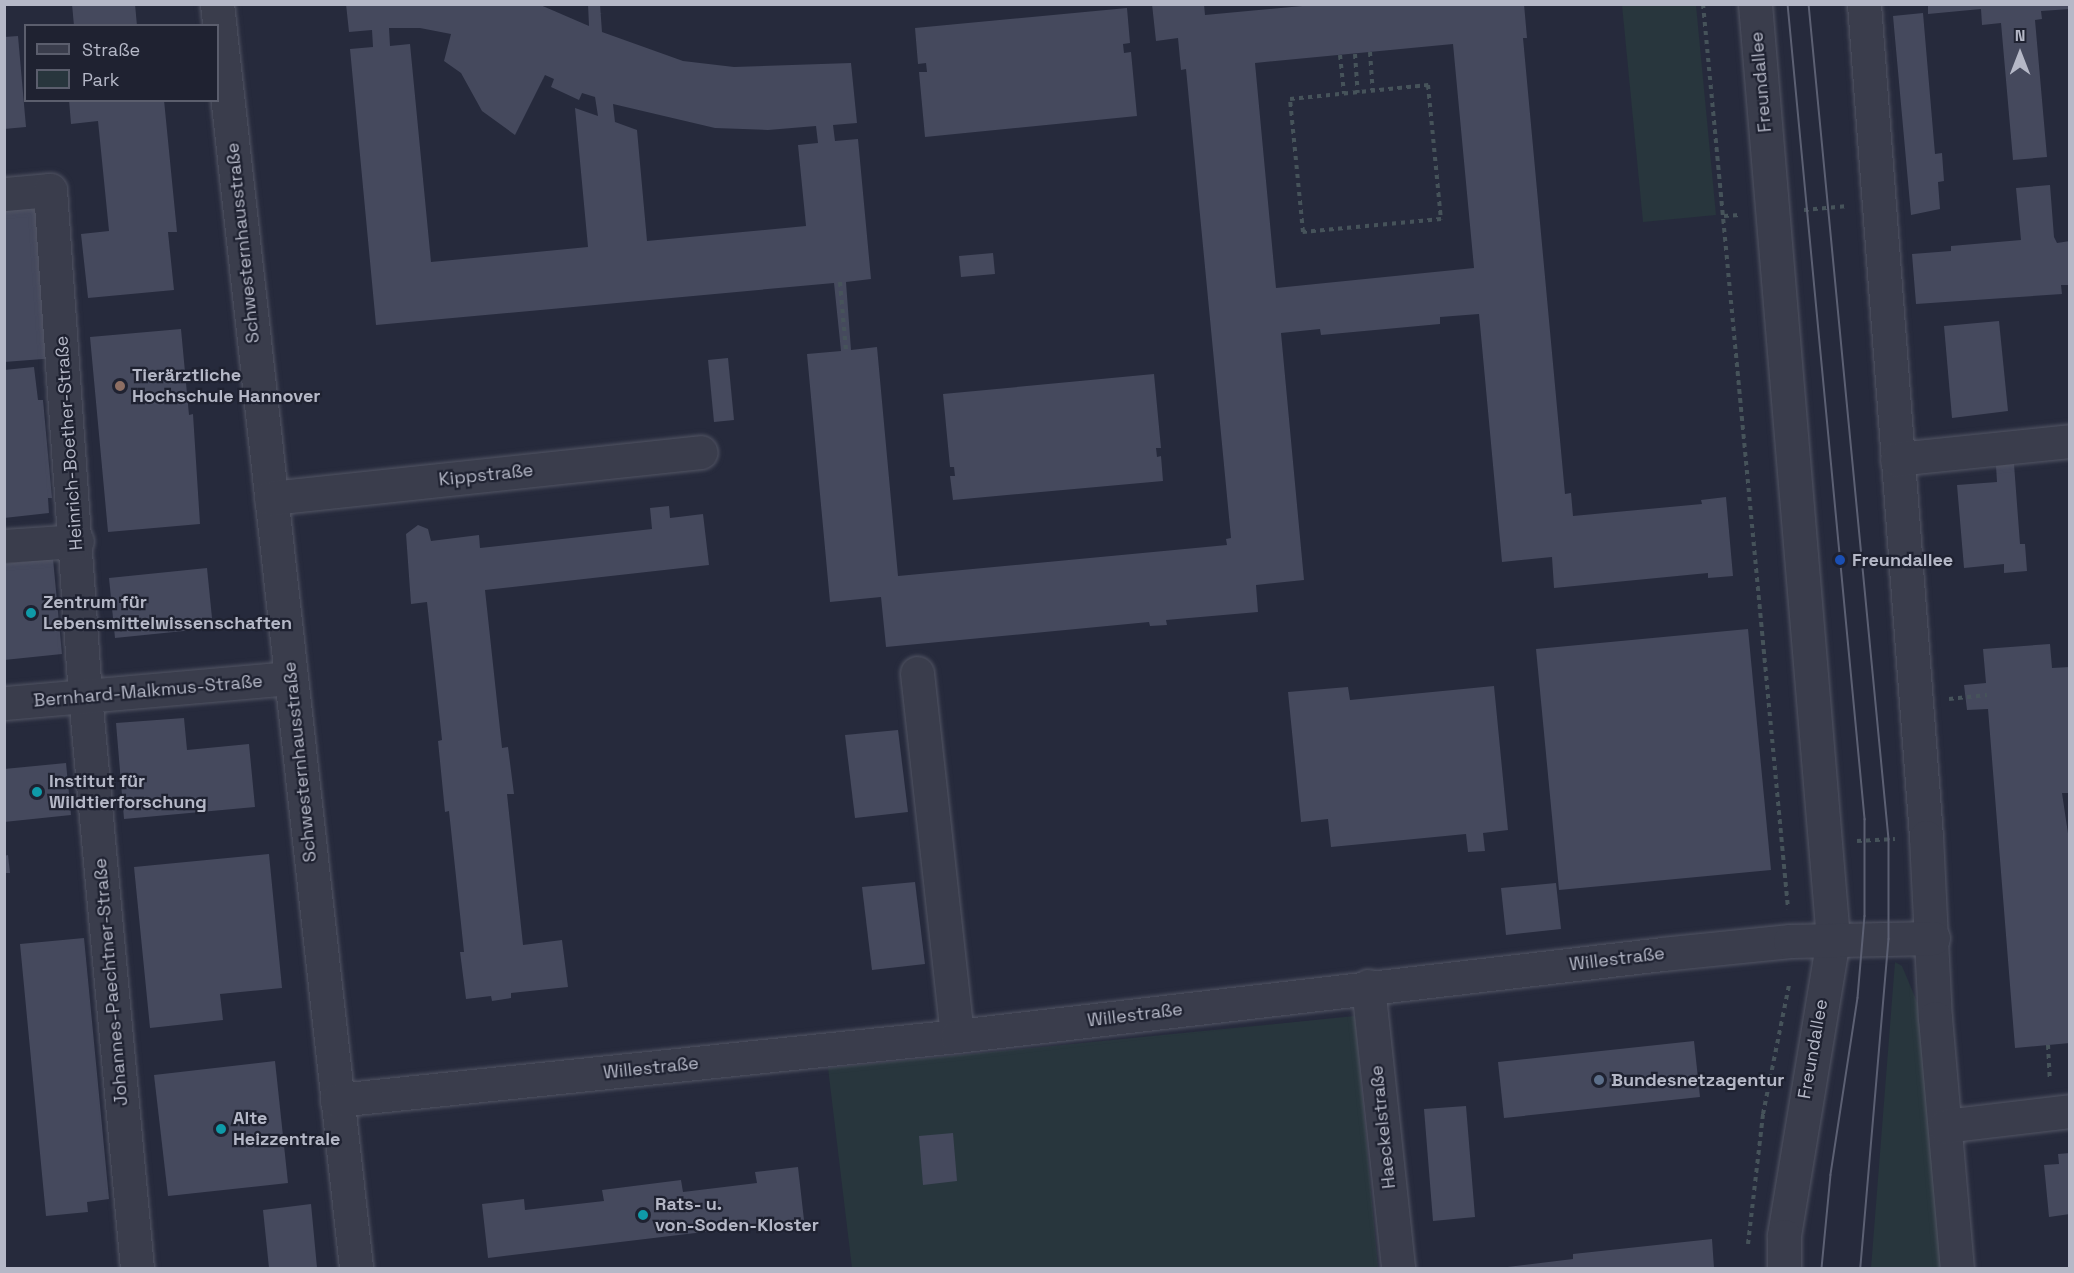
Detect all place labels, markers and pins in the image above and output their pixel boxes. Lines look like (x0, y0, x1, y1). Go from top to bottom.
place label: Tierärztliche Hochschule Hannover (132, 365, 320, 407)
marker: Tierärztliche Hochschule Hannover (113, 379, 127, 393)
place label: Freundallee (1852, 549, 1953, 571)
marker: Freundallee (1833, 553, 1847, 567)
place label: Zentrum für Lebensmittelwissenschaften (43, 592, 292, 634)
marker: Zentrum für Lebensmittelwissenschaften (24, 606, 38, 620)
place label: Institut für Wildtierforschung (49, 771, 207, 814)
marker: Institut für Wildtierforschung (30, 785, 44, 799)
place label: Bundesnetzagentur (1611, 1069, 1785, 1091)
marker: Bundesnetzagentur (1592, 1073, 1606, 1087)
place label: Alte Heizzentrale (233, 1108, 340, 1150)
marker: Alte Heizzentrale (214, 1122, 228, 1136)
place label: Rats- u. von-Soden-Kloster (655, 1194, 819, 1236)
marker: Rats- u. von-Soden-Kloster (636, 1208, 650, 1222)

